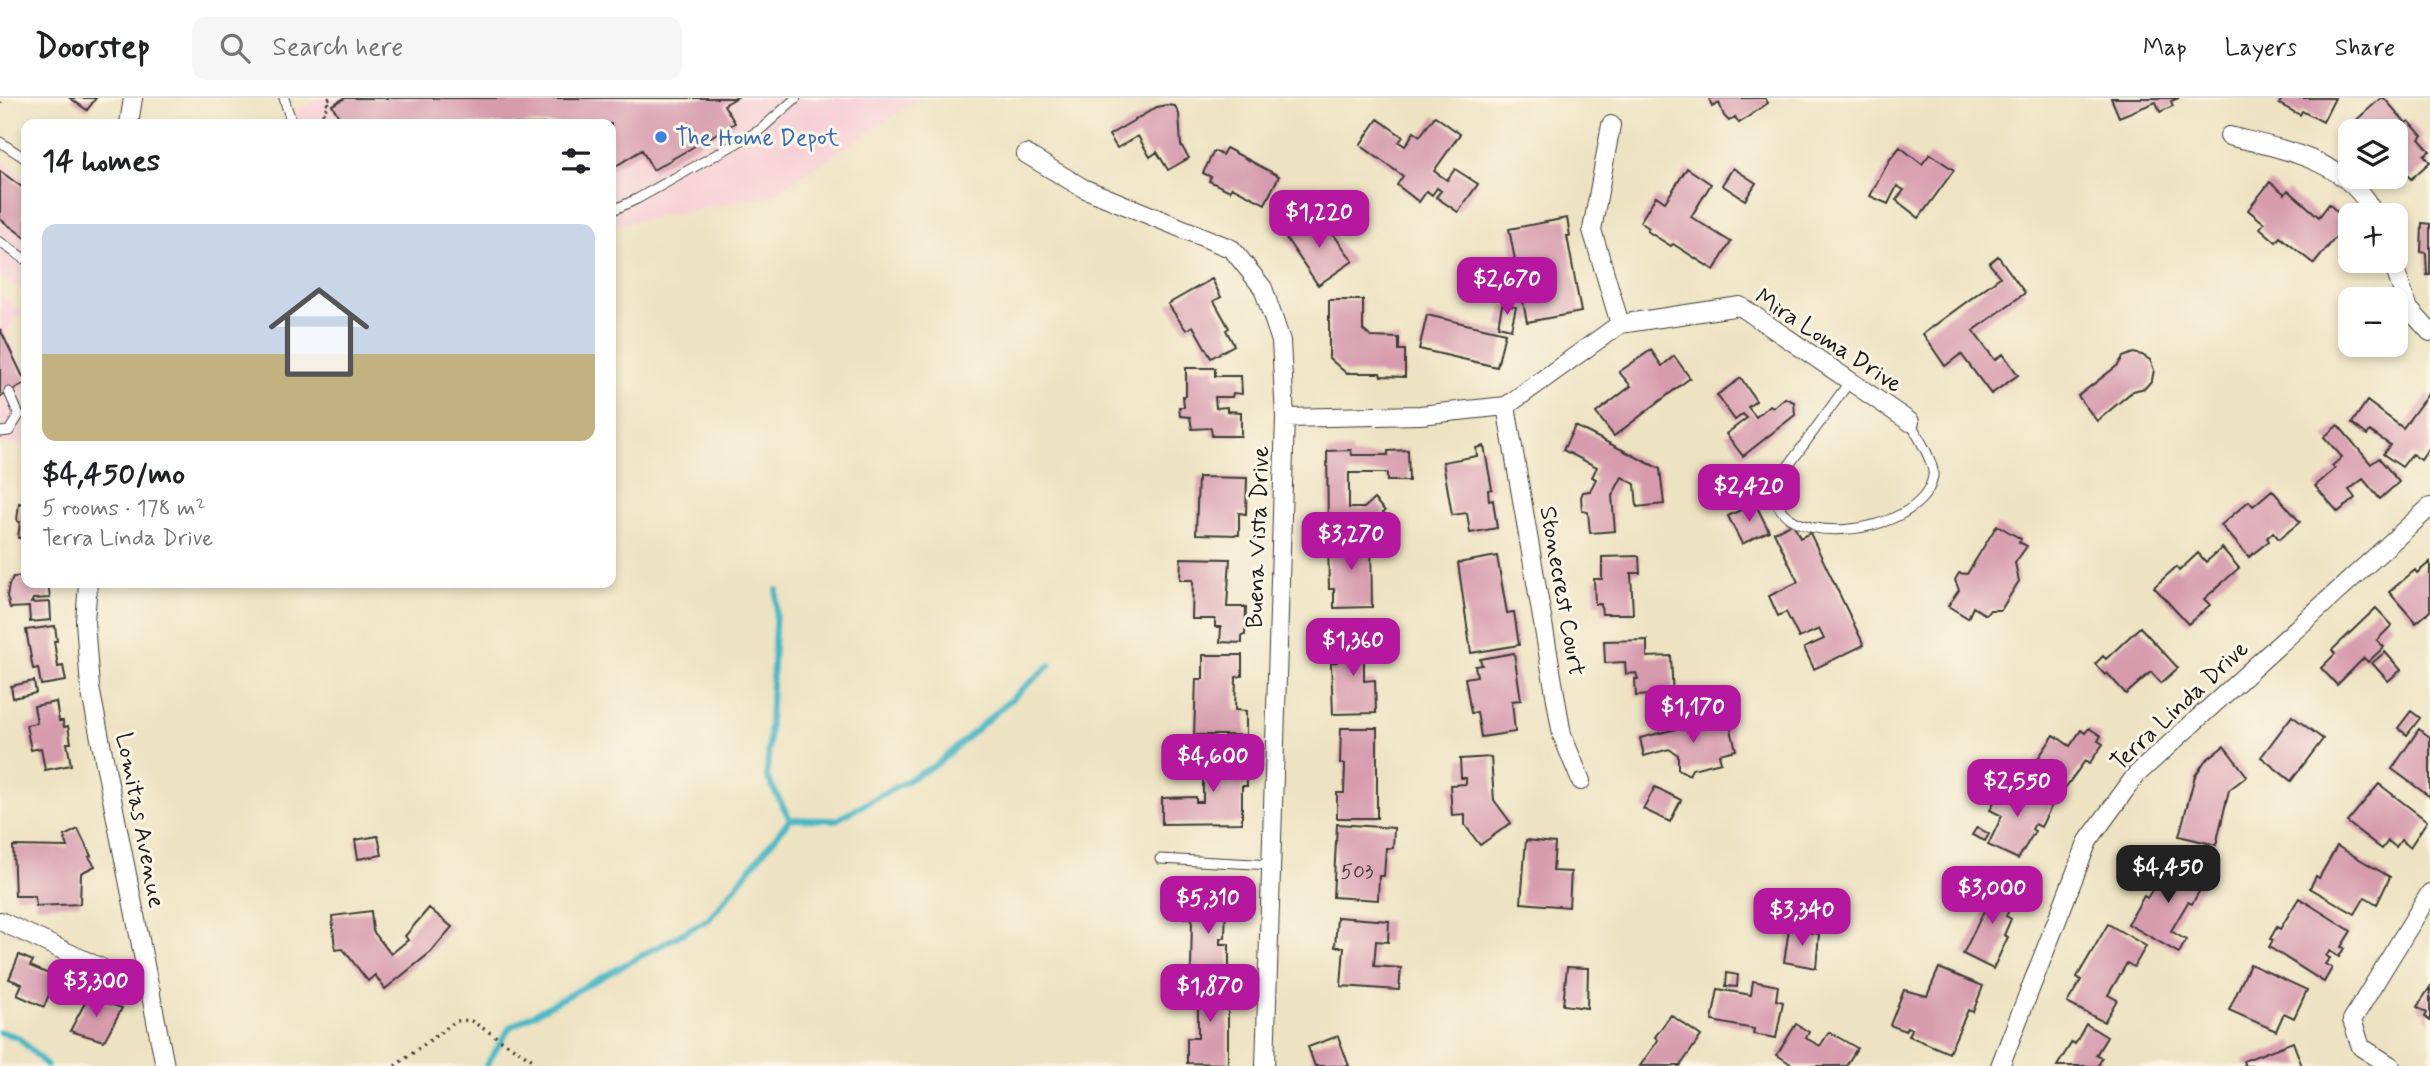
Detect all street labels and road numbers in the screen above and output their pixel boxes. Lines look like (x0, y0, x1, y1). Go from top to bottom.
street label: Mira Loma Drive (1749, 282, 1908, 400)
street label: Buena Vista Drive (1240, 445, 1277, 629)
street label: Stonecrest Court (1531, 504, 1592, 678)
street label: Terra Linda Drive (2104, 634, 2256, 778)
street label: Lomitas Avenue (107, 730, 172, 911)

